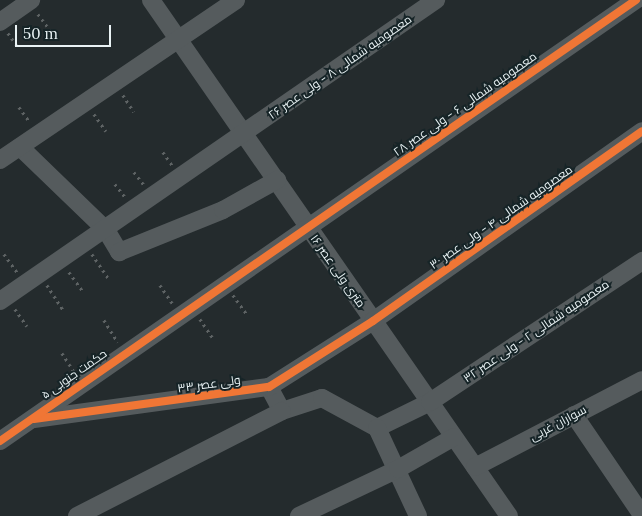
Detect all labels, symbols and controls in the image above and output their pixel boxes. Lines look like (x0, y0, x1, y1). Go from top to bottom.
street label: معصومیه شمالی ۸ - ولی عصر ۲۶ (266, 12, 414, 122)
scale bar (18, 15, 114, 47)
text: 50 m (23, 24, 58, 43)
street label: معصومیه شمالی ۶ - ولی عصر ۲۸ (391, 49, 539, 159)
street label: معصومیه شمالی ۴ - ولی عصر ۳۰ (427, 162, 575, 272)
street label: ۱۶ متری ولی عصر (308, 232, 368, 310)
street label: معصومیه شمالی ۲ - ولی عصر ۳۲ (460, 277, 612, 385)
street label: حکمت جنوبی ۵ (39, 346, 109, 402)
street label: ولی عصر ۳۳ (177, 372, 241, 396)
street label: سواران غربی (527, 402, 589, 444)

